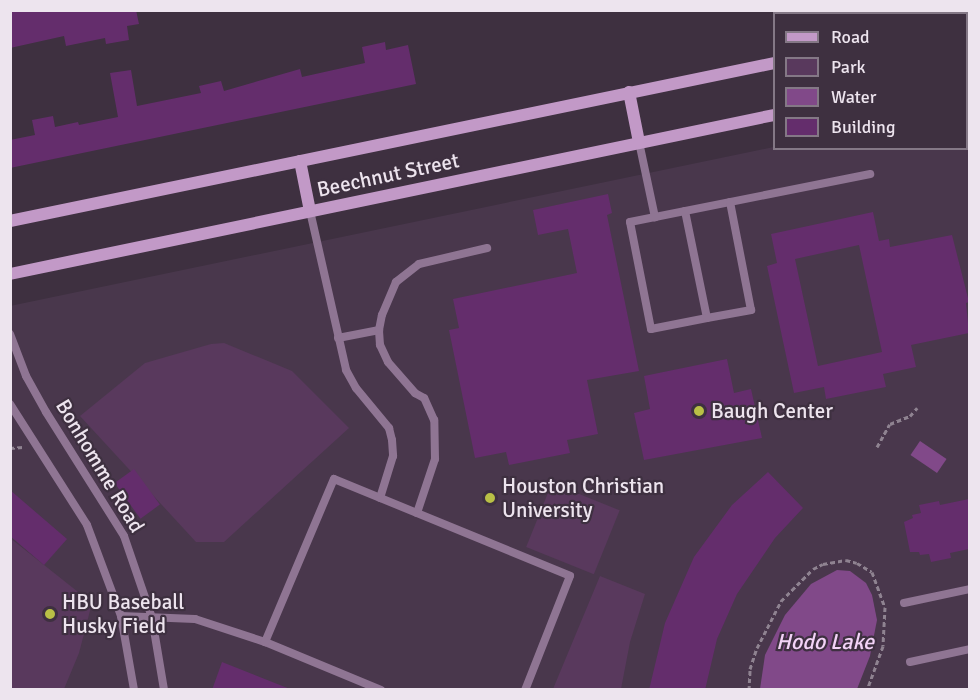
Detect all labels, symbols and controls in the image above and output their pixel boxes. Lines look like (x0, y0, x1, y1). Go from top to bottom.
legend (773, 12, 968, 150)
text: Road (831, 26, 870, 48)
text: Park (831, 56, 866, 78)
text: Water (831, 86, 876, 108)
text: Building (831, 116, 895, 138)
street label: Beechnut Street (315, 148, 461, 202)
street label: Bonhomme Road (50, 395, 150, 537)
place label: Baugh Center (711, 398, 833, 424)
marker: Baugh Center (692, 404, 706, 418)
place label: Houston Christian University (502, 473, 664, 523)
marker: Houston Christian University (483, 491, 497, 505)
place label: HBU Baseball Husky Field (62, 589, 184, 639)
marker: HBU Baseball Husky Field (43, 607, 57, 621)
water label: Hodo Lake (776, 629, 874, 655)

